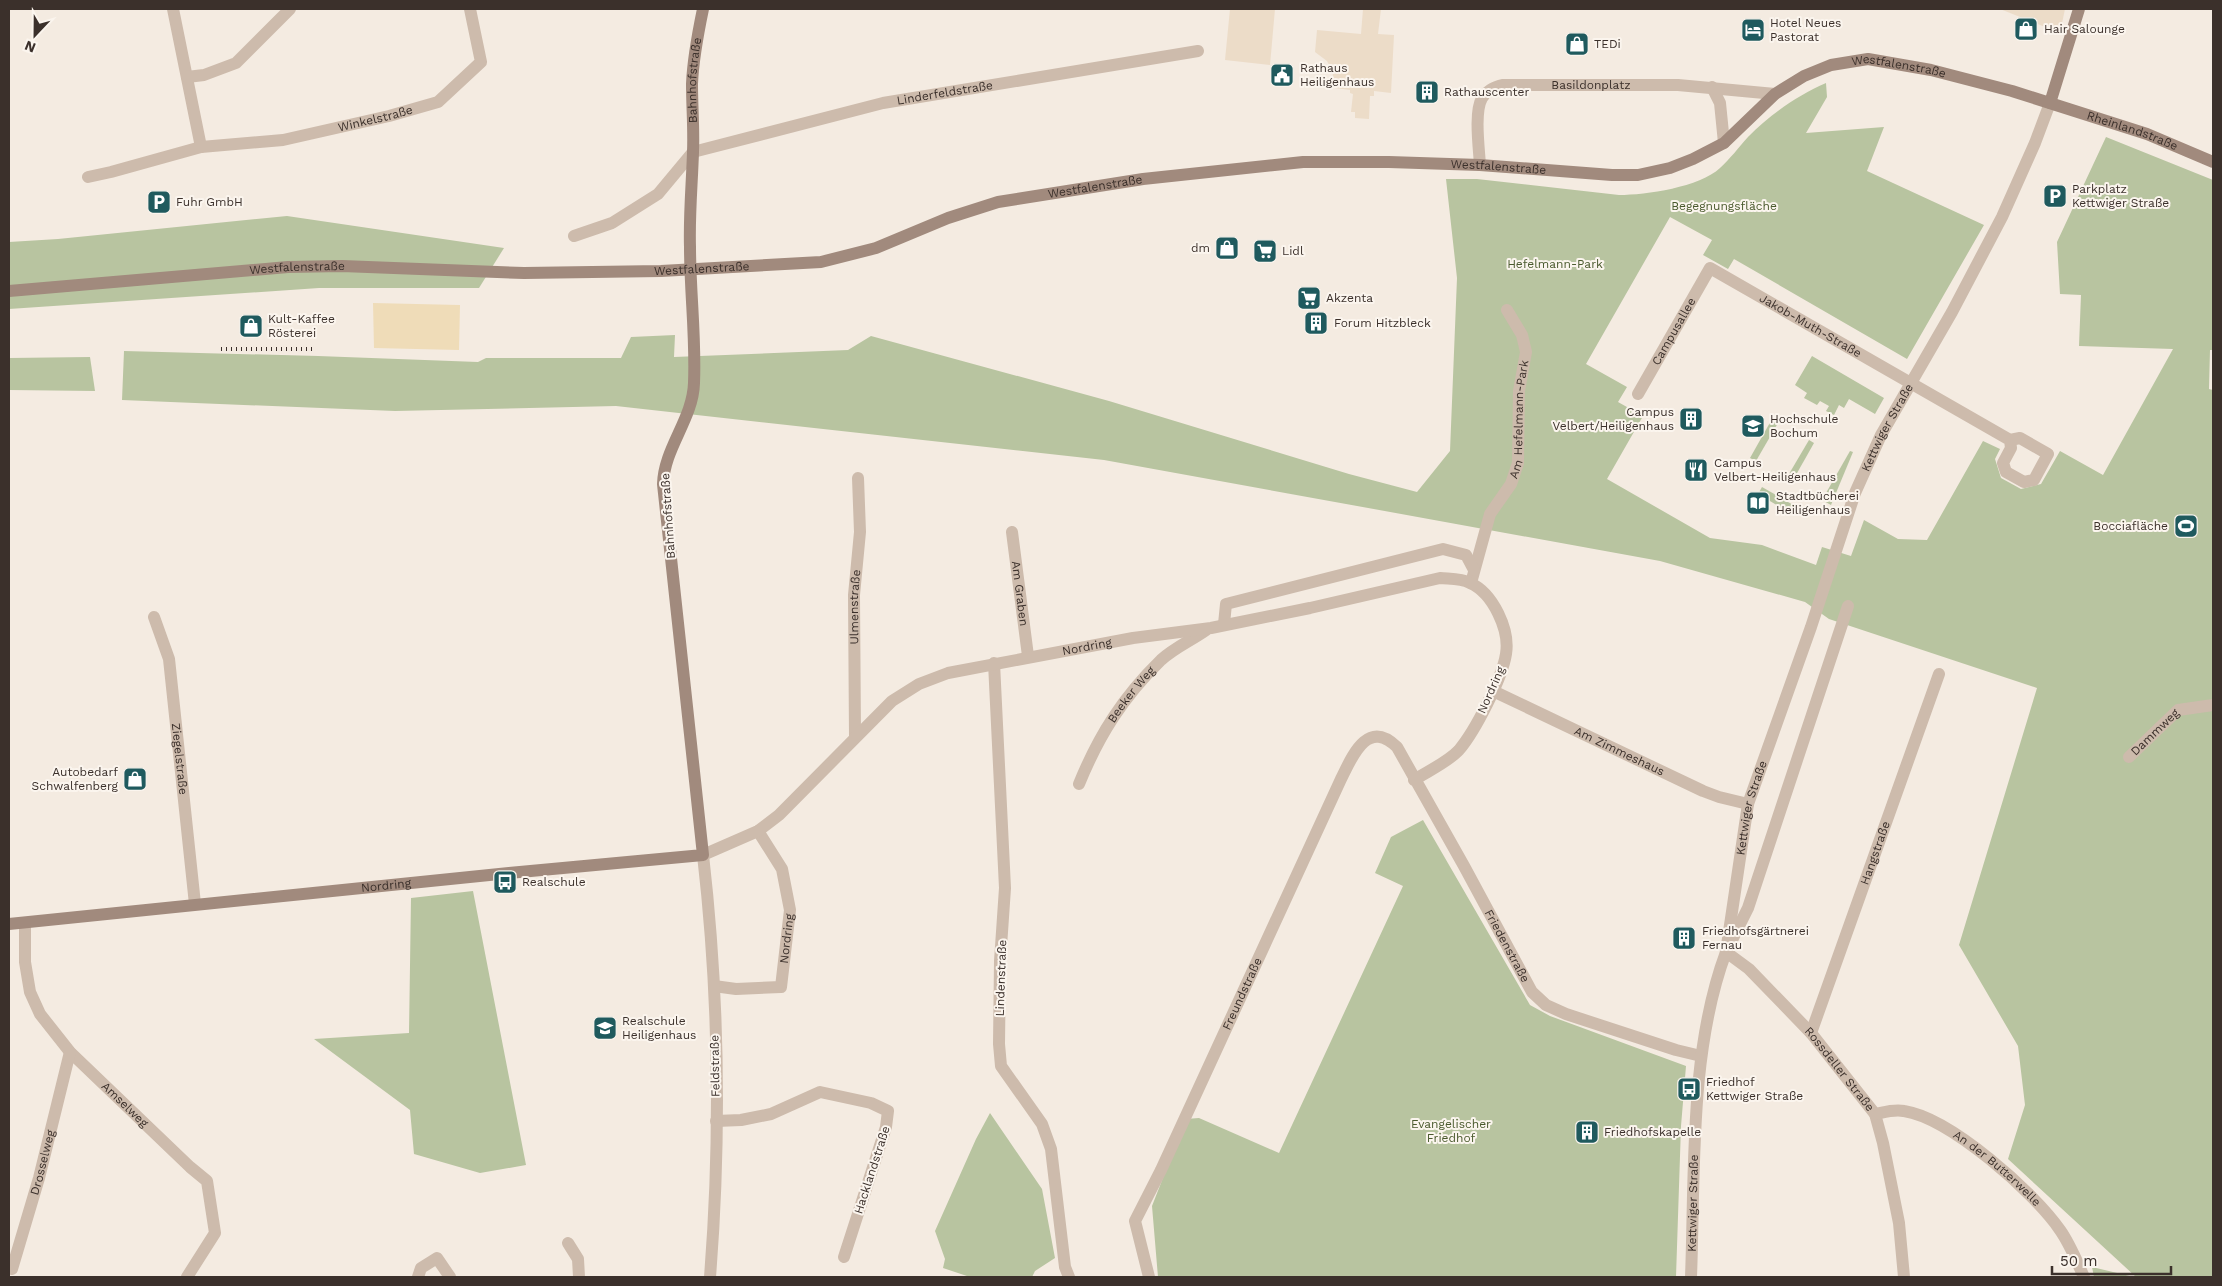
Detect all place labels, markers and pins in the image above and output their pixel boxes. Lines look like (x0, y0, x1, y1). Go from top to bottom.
place label: Hotel Neues Pastorat (1770, 16, 1841, 44)
shop icon: Hair Salounge (2013, 16, 2039, 42)
hotel icon: Hotel Neues Pastorat (1740, 17, 1766, 43)
place label: Hair Salounge (2044, 22, 2125, 36)
shop icon: TEDi (1564, 31, 1590, 57)
place label: TEDi (1594, 37, 1621, 51)
place label: Rathaus Heiligenhaus (1300, 61, 1374, 89)
public building icon: Rathaus Heiligenhaus (1269, 62, 1295, 88)
building icon: Rathauscenter (1414, 79, 1440, 105)
place label: Rathauscenter (1444, 85, 1529, 99)
place label: Parkplatz Kettwiger Straße (2072, 182, 2169, 210)
parking icon: Parkplatz Kettwiger Straße (2042, 183, 2068, 209)
parking icon: Fuhr GmbH (146, 189, 172, 215)
place label: Fuhr GmbH (176, 195, 243, 209)
shop icon: dm (1214, 235, 1240, 261)
supermarket icon: Lidl (1252, 238, 1278, 264)
place label: dm (1191, 241, 1210, 255)
place label: Lidl (1282, 244, 1304, 258)
supermarket icon: Akzenta (1296, 285, 1322, 311)
place label: Akzenta (1326, 291, 1373, 305)
building icon: Forum Hitzbleck (1303, 310, 1329, 336)
place label: Kult-Kaffee Rösterei (268, 312, 335, 340)
shop icon: Kult-Kaffee Rösterei (238, 313, 264, 339)
place label: Forum Hitzbleck (1334, 316, 1431, 330)
place label: Campus Velbert/Heiligenhaus (1553, 405, 1674, 433)
building icon: Campus Velbert/Heiligenhaus (1678, 406, 1704, 432)
place label: Hochschule Bochum (1770, 412, 1839, 440)
school or university icon: Hochschule Bochum (1740, 413, 1766, 439)
place label: Campus Velbert-Heiligenhaus (1714, 456, 1836, 484)
restaurant icon: Campus Velbert-Heiligenhaus (1683, 457, 1709, 483)
place label: Stadtbücherei Heiligenhaus (1776, 489, 1859, 517)
library icon: Stadtbücherei Heiligenhaus (1745, 490, 1771, 516)
sports icon: Bocciafläche (2173, 513, 2199, 539)
place label: Bocciafläche (2093, 519, 2168, 533)
place label: Autobedarf Schwalfenberg (32, 765, 119, 793)
shop icon: Autobedarf Schwalfenberg (122, 766, 148, 792)
bus stop icon: Realschule (492, 869, 518, 895)
place label: Realschule (522, 875, 586, 889)
place label: Friedhofsgärtnerei Fernau (1702, 924, 1809, 952)
building icon: Friedhofsgärtnerei Fernau (1671, 925, 1697, 951)
place label: Realschule Heiligenhaus (622, 1014, 696, 1042)
school or university icon: Realschule Heiligenhaus (592, 1015, 618, 1041)
place label: Friedhof Kettwiger Straße (1706, 1075, 1803, 1103)
bus stop icon: Friedhof Kettwiger Straße (1676, 1076, 1702, 1102)
building icon: Friedhofskapelle (1574, 1119, 1600, 1145)
place label: Friedhofskapelle (1604, 1125, 1701, 1139)

